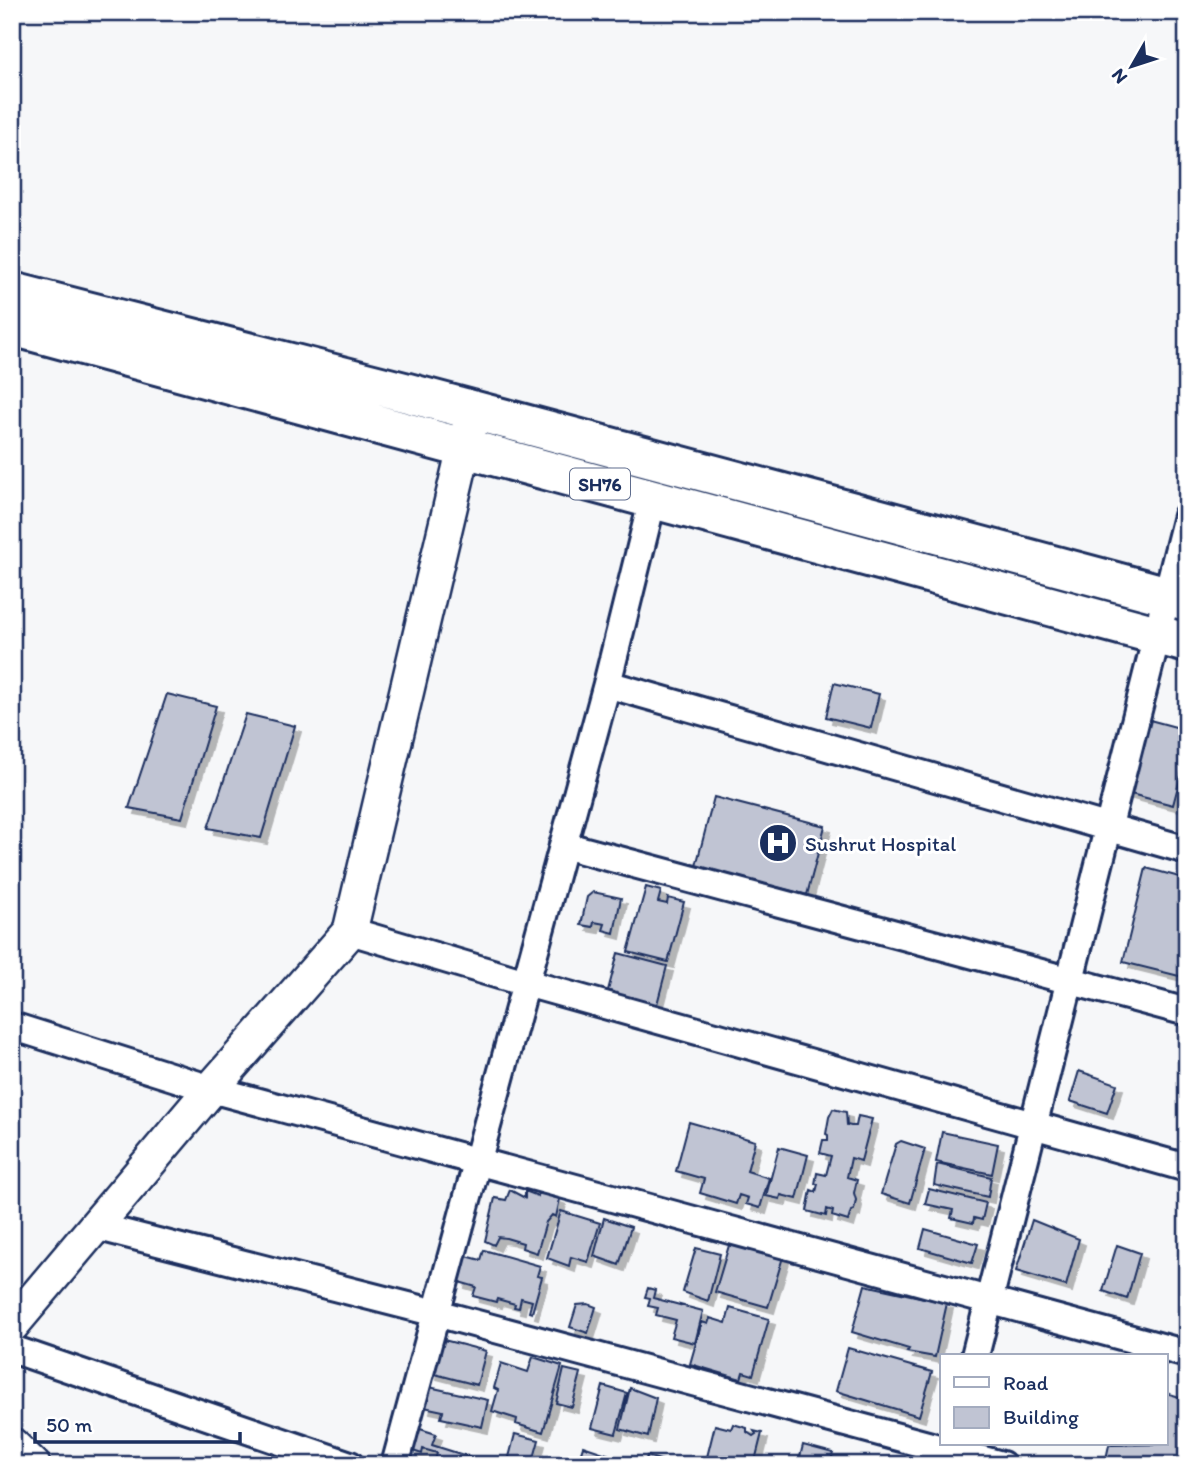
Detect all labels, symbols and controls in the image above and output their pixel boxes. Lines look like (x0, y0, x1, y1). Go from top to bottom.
north arrow (1098, 32, 1168, 102)
text: N (1106, 64, 1132, 89)
road number: SH76 (570, 468, 630, 499)
hospital icon: Sushrut Hospital (757, 822, 799, 864)
place label: Sushrut Hospital (805, 831, 956, 856)
legend (940, 1354, 1168, 1446)
text: Road (1003, 1370, 1049, 1395)
scale bar (35, 1400, 240, 1444)
text: Building (1003, 1404, 1079, 1429)
text: 50 m (46, 1412, 93, 1437)

